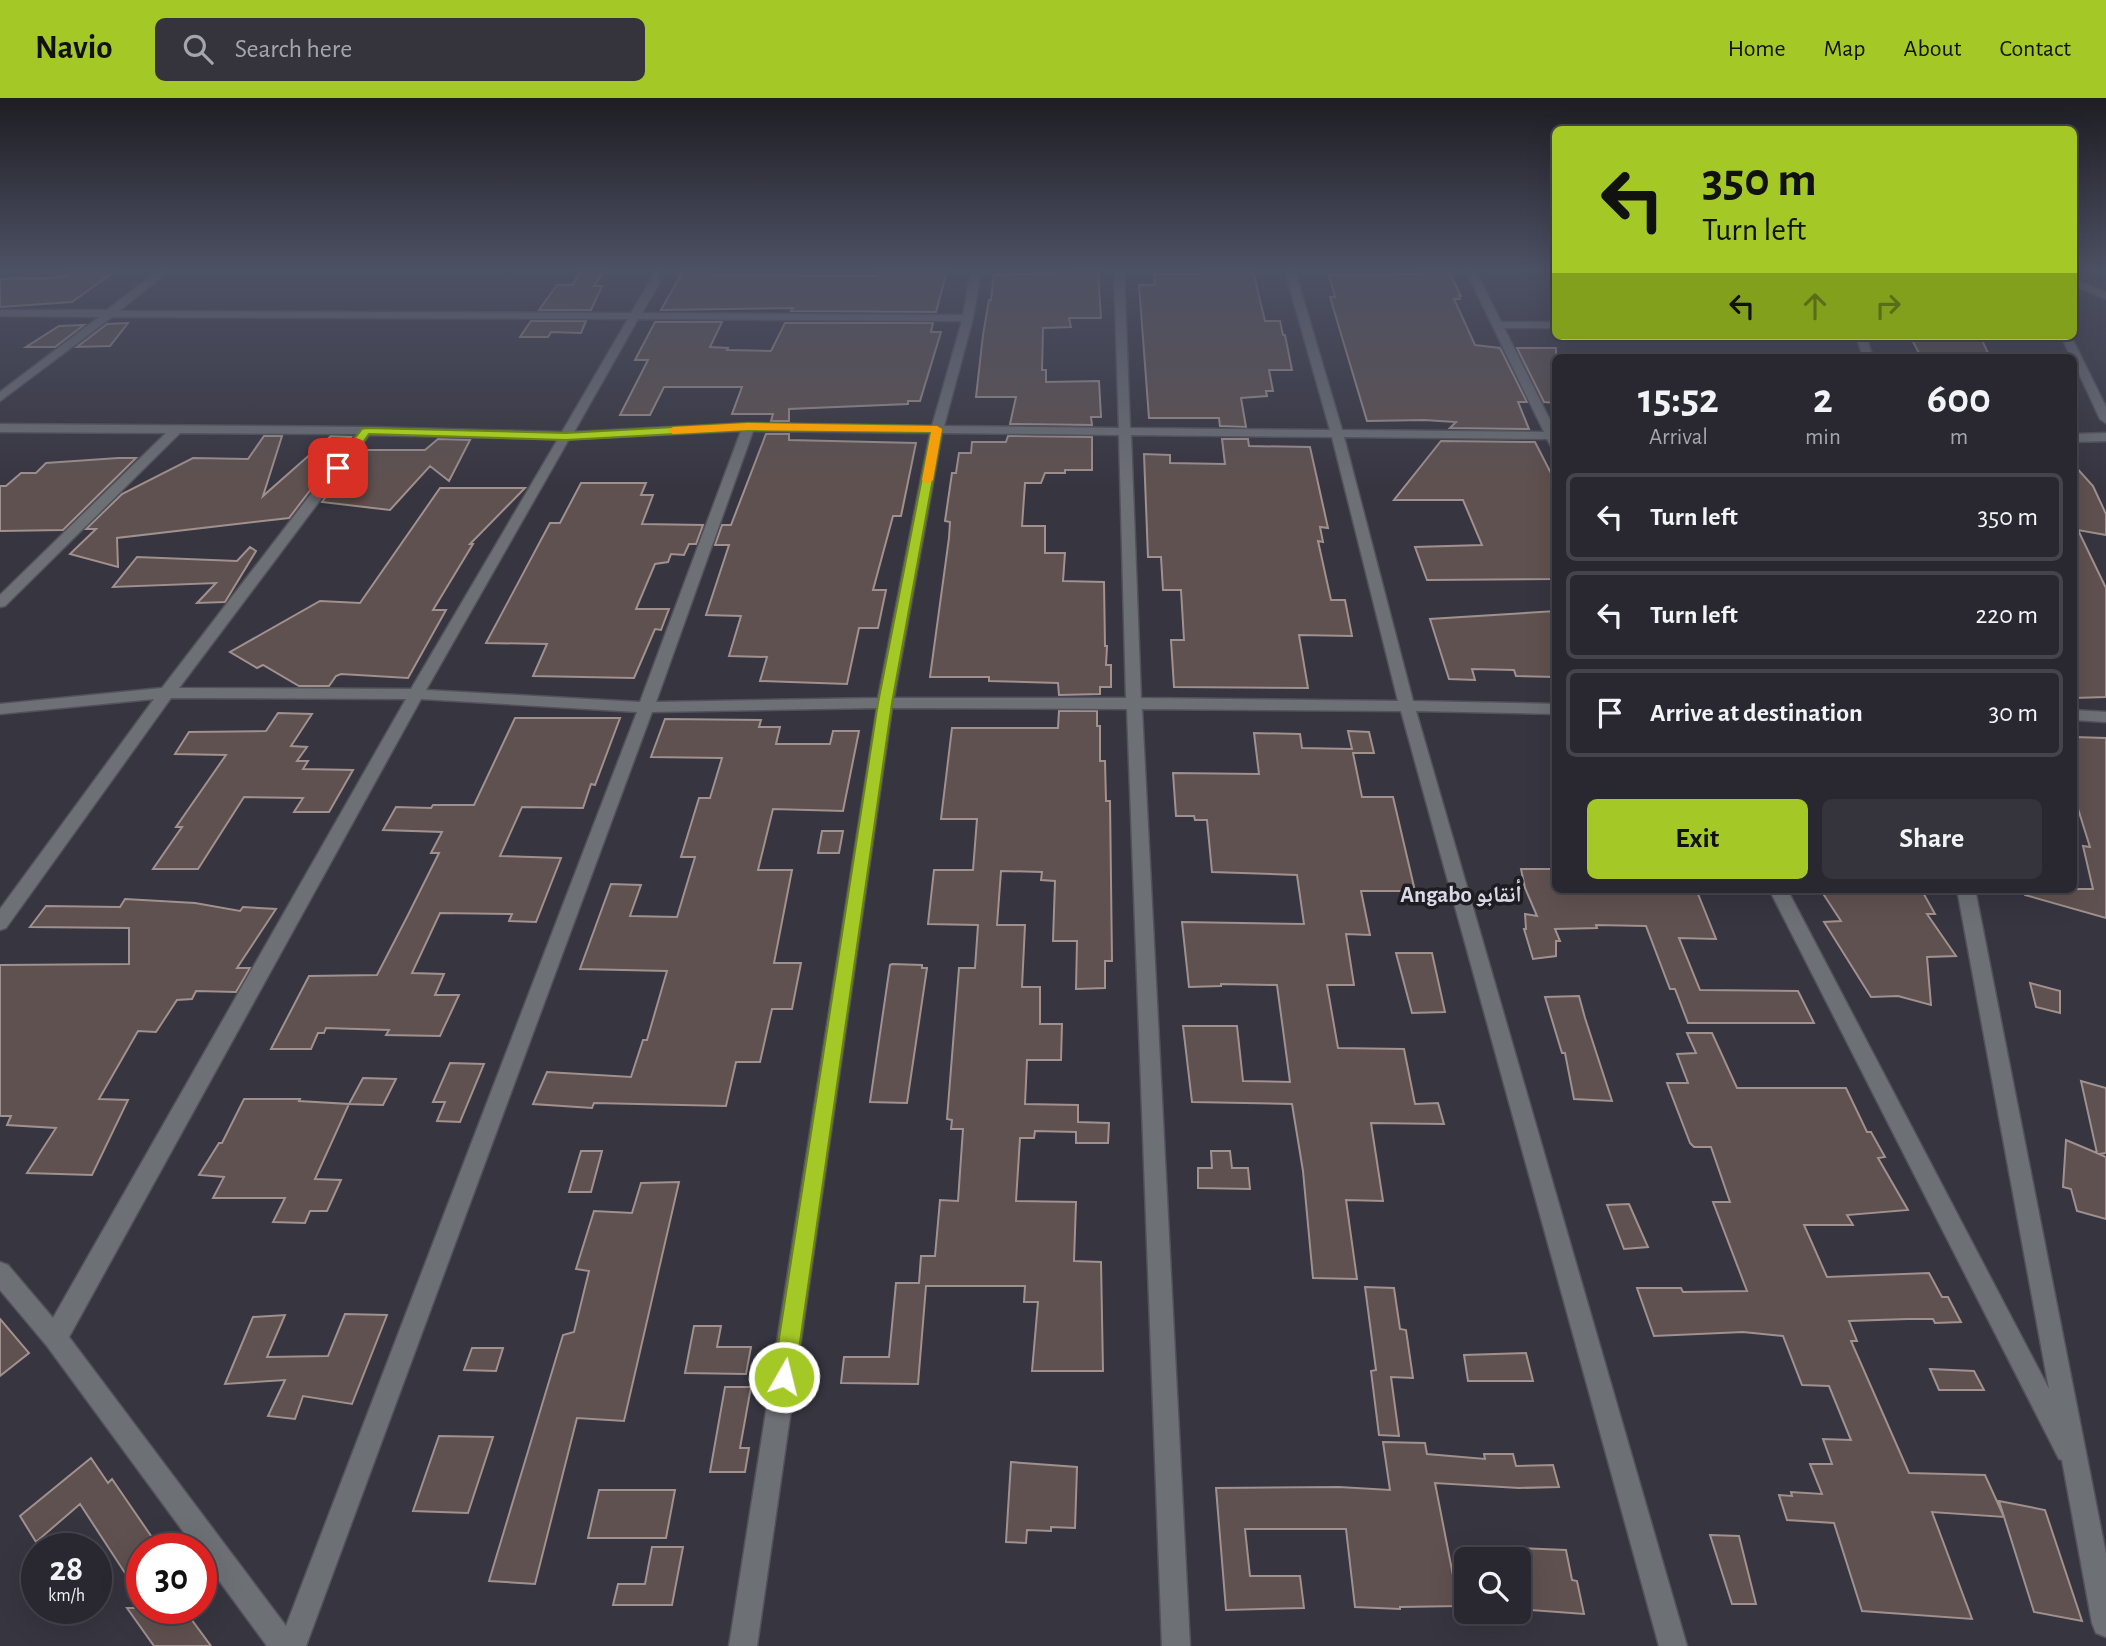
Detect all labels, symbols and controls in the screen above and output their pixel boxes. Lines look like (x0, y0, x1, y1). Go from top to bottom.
search box (155, 18, 645, 81)
icon: search (179, 30, 217, 68)
text: Navio (35, 32, 113, 65)
text: Search here (235, 36, 352, 62)
text: Home (1728, 37, 1786, 61)
text: Map (1824, 37, 1866, 61)
text: About (1904, 37, 1961, 61)
text: Contact (1999, 37, 2071, 61)
icon: left (1587, 154, 1678, 245)
text: 350 m (1702, 156, 1817, 205)
text: Turn left (1702, 214, 1806, 246)
icon: left (1723, 287, 1761, 325)
icon: ahead (1796, 287, 1834, 325)
icon: right (1869, 287, 1907, 325)
text: 15:52 (1638, 378, 1719, 420)
text: 2 (1813, 378, 1833, 420)
text: 600 (1927, 378, 1991, 420)
text: Arrival (1649, 426, 1708, 449)
text: min (1805, 426, 1841, 449)
text: m (1950, 426, 1968, 449)
pin (308, 438, 368, 498)
icon: arrive (319, 449, 357, 487)
icon: left (1591, 498, 1629, 536)
text: Turn left (1650, 504, 1738, 530)
text: 350 m (1978, 504, 2038, 530)
icon: left (1591, 596, 1629, 634)
text: Turn left (1650, 602, 1738, 628)
text: 220 m (1976, 602, 2038, 628)
icon: arrive (1591, 694, 1629, 732)
text: Arrive at destination (1650, 700, 1863, 726)
text: 30 m (1988, 700, 2038, 726)
button: Exit (1587, 799, 1808, 879)
button: Share (1822, 799, 2042, 879)
district label: Angabo أنقابو (1400, 878, 1522, 907)
position arrow (747, 1340, 821, 1414)
speed limit sign: 30 (126, 1533, 217, 1624)
map controls (1454, 1547, 1531, 1624)
button: search (1454, 1547, 1531, 1624)
text: 28 (50, 1552, 83, 1587)
text: km/h (48, 1587, 85, 1605)

